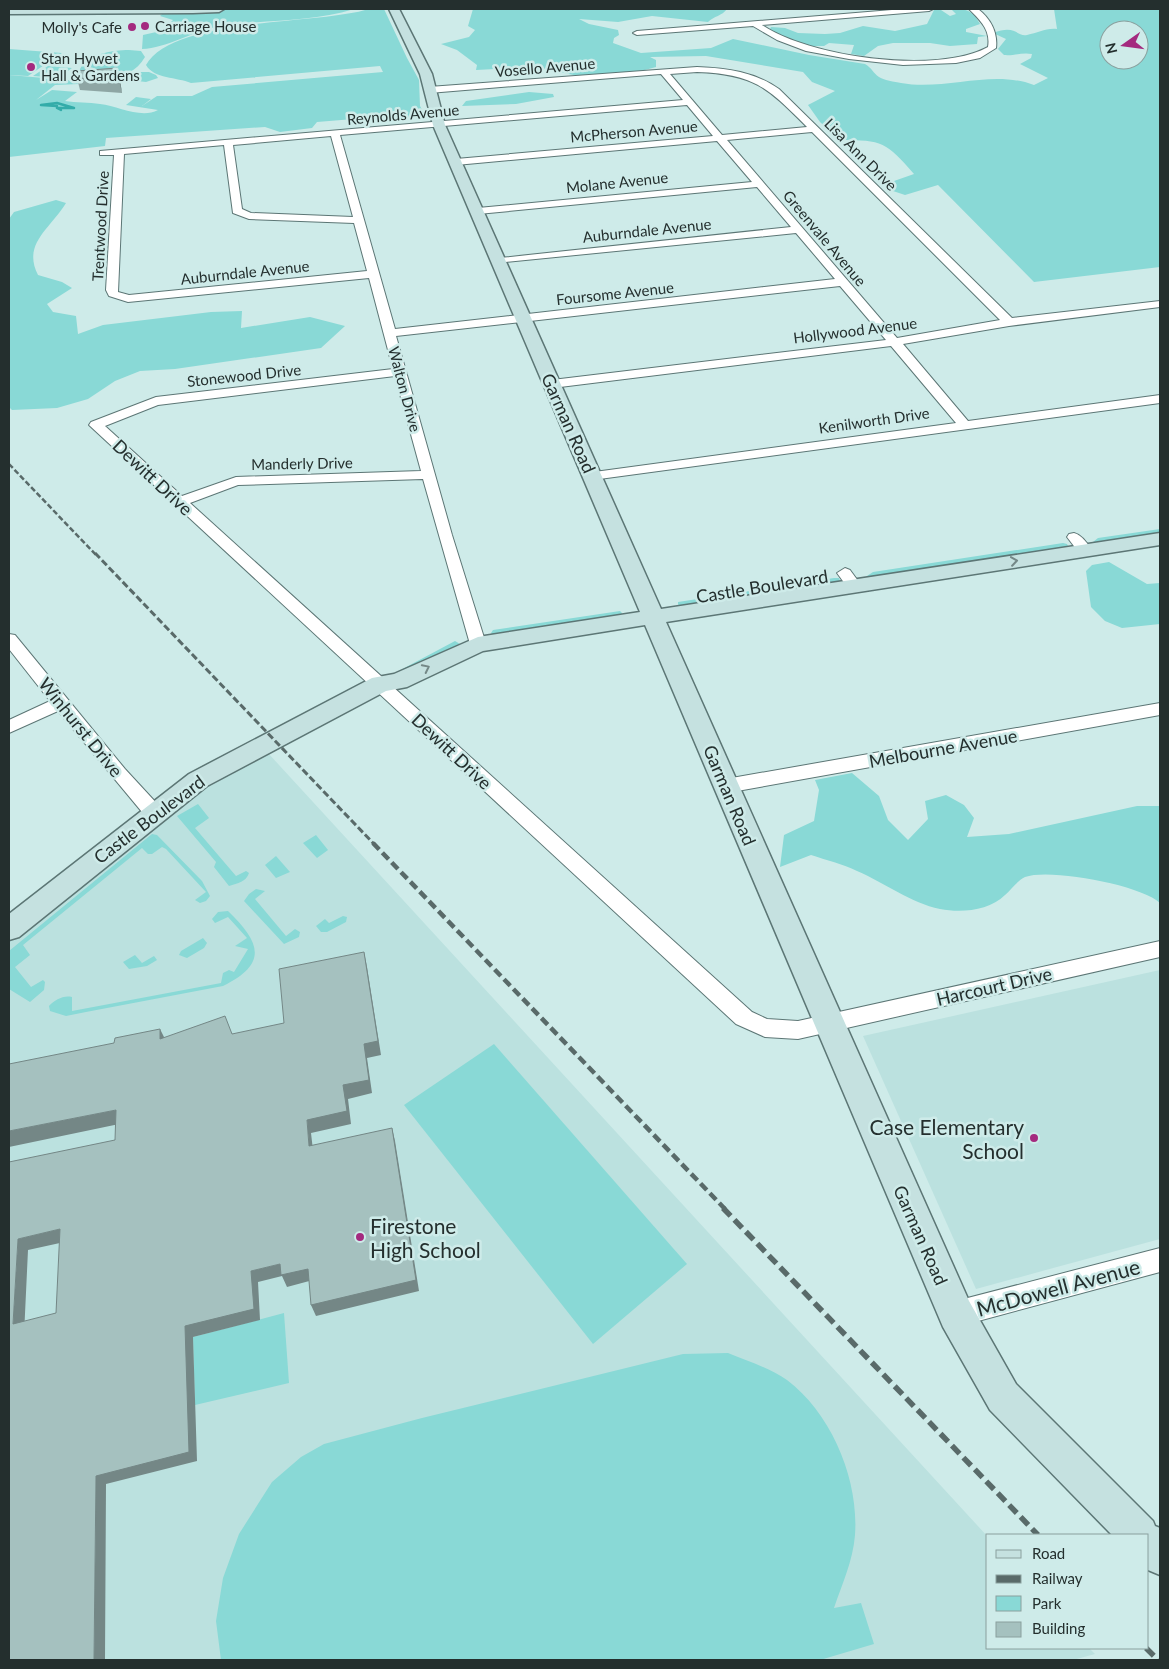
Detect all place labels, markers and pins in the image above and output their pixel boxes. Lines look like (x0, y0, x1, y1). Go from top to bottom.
place label: Carriage House (155, 17, 256, 35)
place label: Molly's Cafe (41, 18, 122, 36)
marker: Carriage House (139, 20, 151, 32)
marker: Molly's Cafe (126, 21, 138, 33)
place label: Stan Hywet Hall & Gardens (41, 49, 140, 84)
marker: Stan Hywet Hall & Gardens (25, 61, 37, 73)
place label: Case Elementary School (870, 1114, 1024, 1163)
marker: Case Elementary School (1028, 1132, 1040, 1144)
place label: Firestone High School (370, 1213, 481, 1262)
marker: Firestone High School (354, 1231, 366, 1243)

